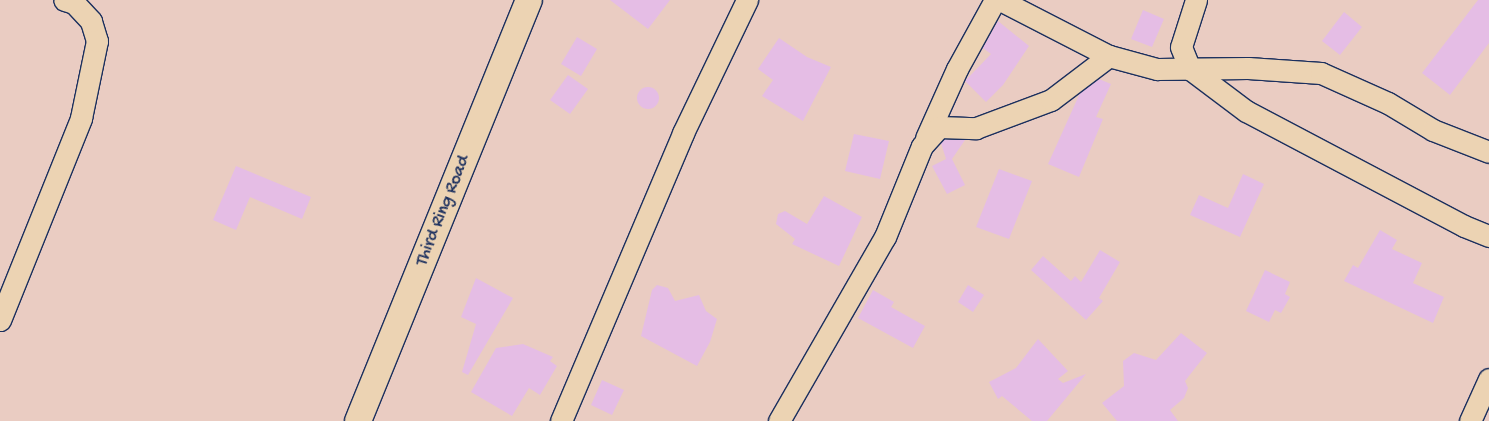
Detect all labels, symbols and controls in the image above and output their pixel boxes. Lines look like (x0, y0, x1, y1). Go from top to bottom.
street label: Third Ring Road (412, 153, 476, 269)

